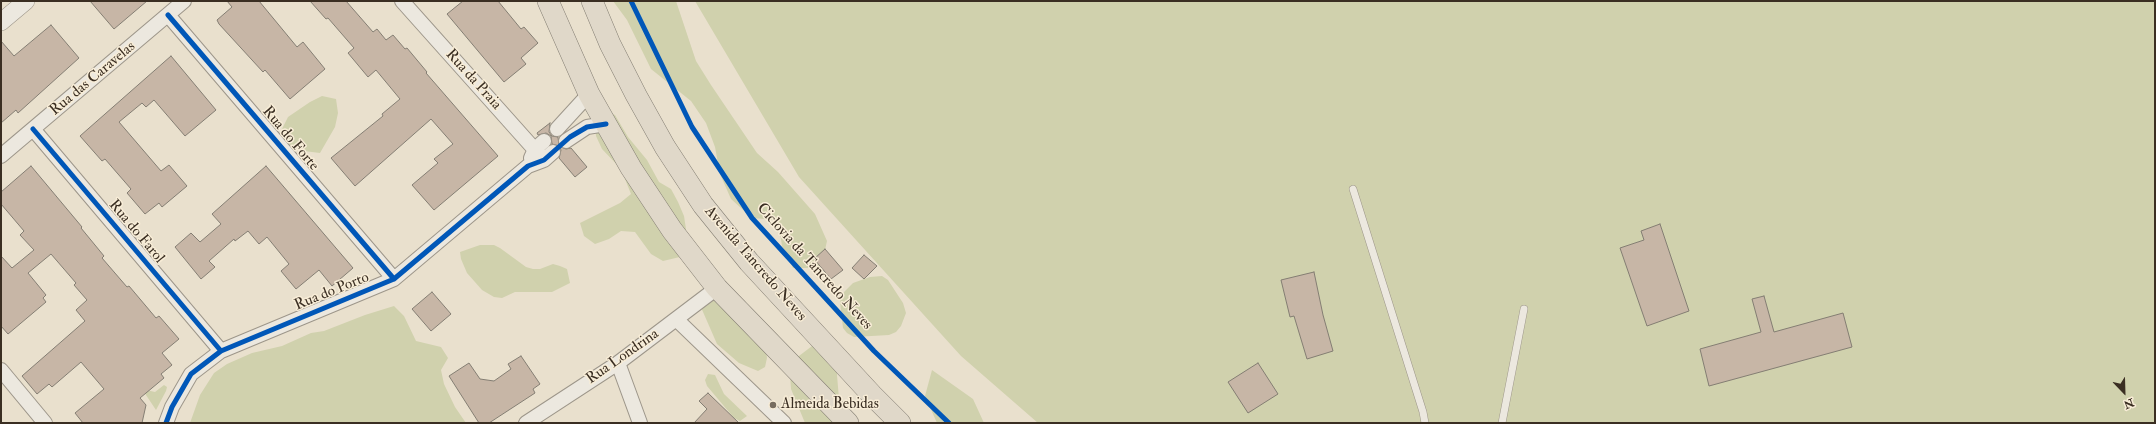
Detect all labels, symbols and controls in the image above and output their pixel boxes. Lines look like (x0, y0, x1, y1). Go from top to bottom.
street label: Rua das Caravelas (47, 38, 139, 120)
street label: Rua da Praia (441, 46, 505, 114)
street label: Rua do Forte (258, 103, 322, 175)
street label: Rua do Farol (104, 197, 168, 267)
street label: Ciclovia da Tancredo Neves (752, 200, 876, 334)
street label: Avenida Tancredo Neves (700, 203, 810, 325)
street label: Rua do Porto (292, 269, 372, 315)
street label: Rua Londrina (583, 325, 663, 389)
north arrow (2104, 372, 2144, 412)
place label: Almeida Bebidas (781, 396, 879, 414)
text: N (2122, 396, 2136, 411)
marker: Almeida Bebidas (768, 400, 778, 410)

